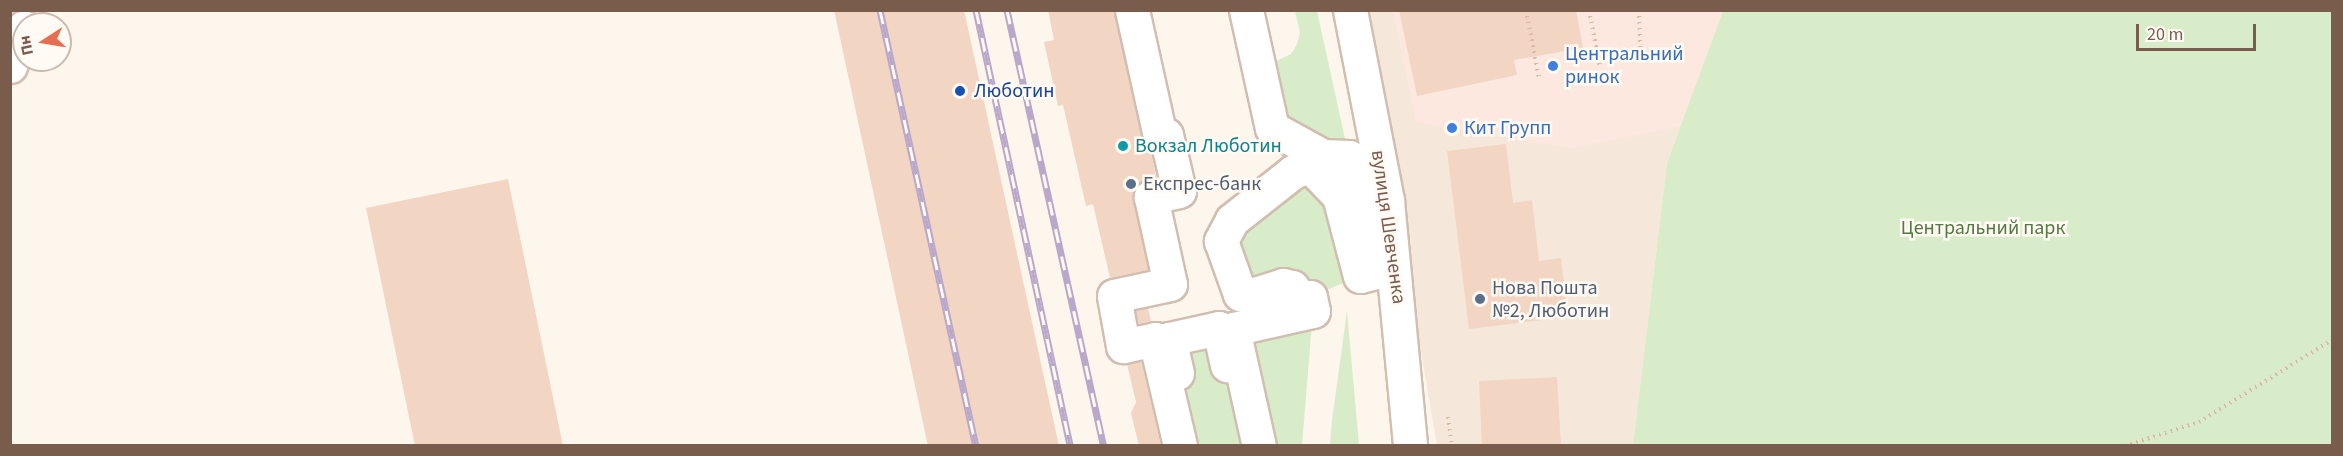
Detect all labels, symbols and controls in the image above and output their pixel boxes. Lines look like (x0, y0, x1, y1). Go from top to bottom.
north arrow (12, 12, 72, 72)
scale bar (2139, 12, 2259, 50)
text: 20 m (2147, 22, 2183, 47)
text: Пн (14, 33, 39, 57)
place label: Центральний ринок (1565, 42, 1684, 89)
marker: Центральний ринок (1546, 59, 1560, 73)
place label: Люботин (974, 79, 1054, 103)
marker: Люботин (951, 82, 969, 100)
place label: Кит Групп (1464, 116, 1551, 140)
marker: Кит Групп (1445, 121, 1459, 135)
place label: Вокзал Люботин (1135, 134, 1282, 158)
marker: Вокзал Люботин (1116, 139, 1130, 153)
street label: вулиця Шевченка (1365, 148, 1411, 306)
place label: Експрес-банк (1143, 172, 1261, 196)
marker: Експрес-банк (1124, 177, 1138, 191)
park label: Центральний парк (1901, 216, 2065, 240)
place label: Нова Пошта №2, Люботин (1492, 276, 1609, 323)
marker: Нова Пошта №2, Люботин (1473, 292, 1487, 306)

